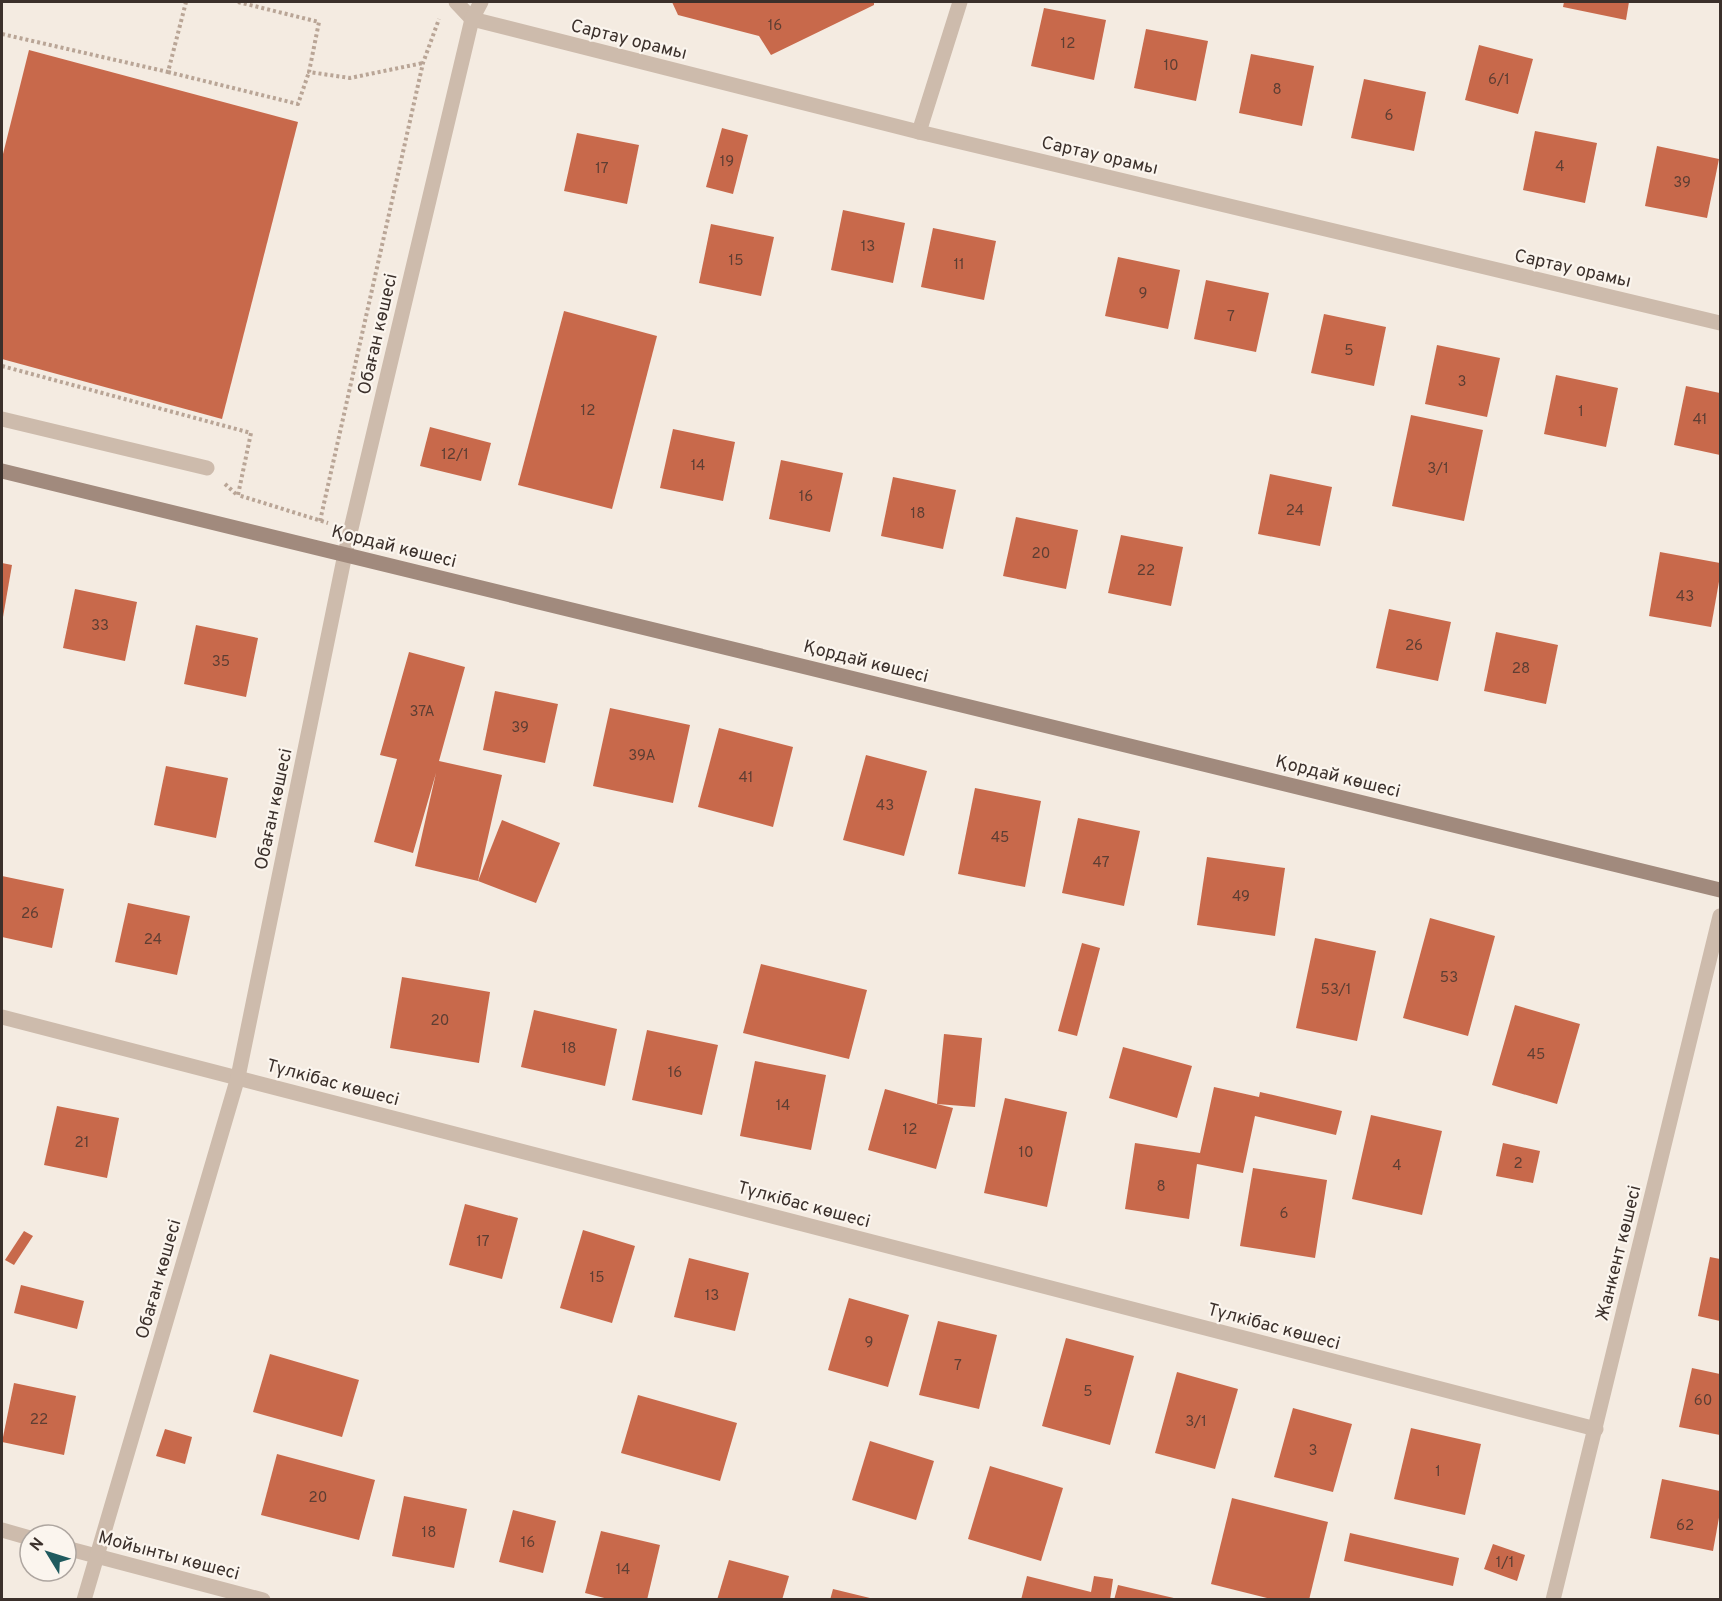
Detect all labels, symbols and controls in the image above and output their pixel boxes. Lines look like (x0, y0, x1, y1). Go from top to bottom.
street label: Сартау орамы (568, 15, 689, 66)
house number: 16 (768, 17, 782, 36)
house number: 12 (1061, 35, 1075, 54)
house number: 10 (1163, 57, 1179, 76)
house number: 6/1 (1488, 71, 1510, 90)
house number: 8 (1272, 81, 1282, 100)
house number: 6 (1385, 107, 1394, 126)
street label: Сартау орамы (1039, 132, 1160, 181)
house number: 19 (720, 153, 734, 172)
house number: 4 (1555, 158, 1565, 177)
house number: 17 (595, 160, 609, 179)
house number: 39 (1673, 174, 1691, 193)
house number: 13 (861, 238, 875, 257)
street label: Сартау орамы (1512, 245, 1633, 294)
house number: 15 (729, 252, 743, 271)
house number: 11 (953, 256, 965, 275)
street label: Обаған көшесі (353, 272, 404, 397)
house number: 9 (1139, 285, 1147, 304)
house number: 7 (1227, 308, 1235, 327)
house number: 5 (1344, 342, 1354, 361)
house number: 3 (1457, 373, 1467, 392)
house number: 12 (581, 402, 595, 421)
house number: 1 (1578, 403, 1584, 422)
house number: 41 (1693, 411, 1707, 430)
house number: 12/1 (441, 446, 469, 465)
house number: 14 (691, 457, 705, 476)
house number: 3/1 (1427, 460, 1449, 479)
house number: 16 (799, 488, 813, 507)
house number: 24 (1286, 502, 1304, 521)
house number: 18 (911, 505, 925, 524)
street label: Қордай көшесі (329, 521, 459, 574)
house number: 20 (1032, 545, 1050, 564)
house number: 22 (1137, 562, 1155, 581)
house number: 43 (1676, 588, 1694, 607)
house number: 33 (91, 617, 109, 636)
street label: Қордай көшесі (801, 636, 931, 689)
house number: 26 (1405, 637, 1423, 656)
house number: 35 (212, 653, 230, 672)
house number: 28 (1512, 660, 1530, 679)
house number: 37A (409, 703, 435, 722)
house number: 39 (511, 719, 529, 738)
street label: Обаған көшесі (250, 746, 299, 872)
house number: 39А (628, 747, 656, 766)
street label: Қордай көшесі (1273, 751, 1403, 804)
house number: 41 (739, 769, 753, 788)
house number: 43 (876, 797, 894, 816)
house number: 45 (991, 829, 1009, 848)
house number: 47 (1093, 854, 1110, 873)
house number: 49 (1232, 888, 1250, 907)
house number: 26 (21, 905, 39, 924)
house number: 24 (144, 931, 162, 950)
house number: 53 (1440, 969, 1458, 988)
house number: 53/1 (1321, 981, 1351, 1000)
house number: 20 (431, 1012, 449, 1031)
house number: 18 (562, 1040, 576, 1059)
house number: 45 (1527, 1046, 1545, 1065)
street label: Түлкібас көшесі (264, 1055, 401, 1112)
house number: 16 (668, 1064, 682, 1083)
house number: 14 (776, 1097, 790, 1116)
house number: 12 (903, 1121, 917, 1140)
house number: 21 (75, 1134, 89, 1153)
house number: 10 (1018, 1144, 1034, 1163)
house number: 2 (1513, 1155, 1523, 1174)
house number: 4 (1392, 1157, 1402, 1176)
street label: Түлкібас көшесі (735, 1177, 872, 1234)
house number: 8 (1156, 1178, 1166, 1197)
street label: Жанкент көшесі (1591, 1183, 1647, 1324)
house number: 6 (1280, 1205, 1289, 1224)
street label: Обаған көшесі (131, 1217, 188, 1342)
house number: 17 (476, 1233, 490, 1252)
house number: 15 (590, 1269, 604, 1288)
house number: 13 (705, 1287, 719, 1306)
street label: Түлкібас көшесі (1205, 1299, 1342, 1356)
house number: 9 (865, 1334, 873, 1353)
house number: 7 (954, 1357, 962, 1376)
house number: 5 (1083, 1383, 1093, 1402)
house number: 60 (1694, 1392, 1712, 1411)
house number: 22 (30, 1411, 48, 1430)
house number: 3/1 (1185, 1413, 1207, 1432)
house number: 3 (1308, 1442, 1318, 1461)
house number: 1 (1435, 1463, 1441, 1482)
house number: 20 (309, 1489, 327, 1508)
house number: 62 (1676, 1517, 1694, 1536)
north arrow (18, 1523, 78, 1583)
house number: 18 (422, 1524, 436, 1543)
street label: Мойынты көшесі (96, 1527, 242, 1586)
text: N (26, 1534, 49, 1556)
house number: 16 (521, 1534, 535, 1553)
house number: 1/1 (1496, 1554, 1514, 1573)
house number: 14 (616, 1561, 630, 1580)

